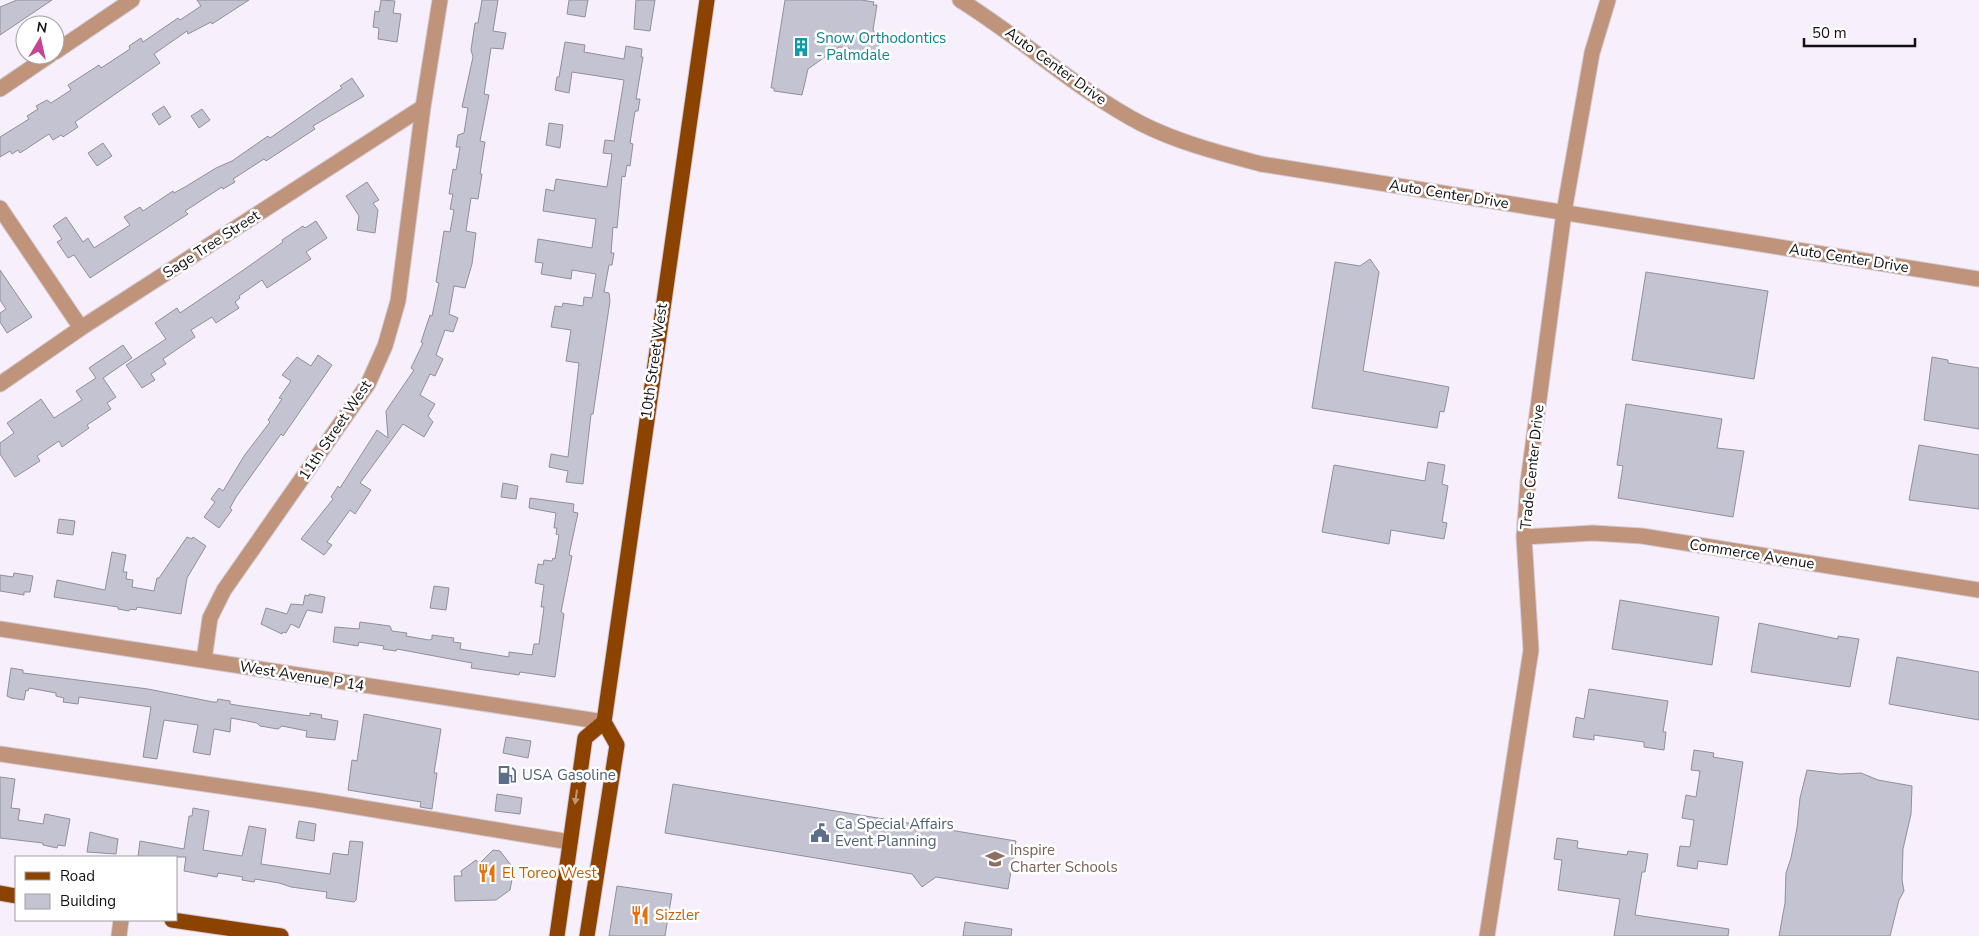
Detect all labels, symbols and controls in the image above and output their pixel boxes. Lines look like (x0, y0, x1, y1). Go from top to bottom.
north arrow (15, 15, 65, 65)
scale bar (1804, 15, 1915, 47)
text: N (35, 17, 49, 38)
street label: Auto Center Drive (1001, 22, 1111, 110)
text: 50 m (1812, 23, 1847, 43)
place label: Snow Orthodontics - Palmdale (816, 28, 946, 65)
building icon: Snow Orthodontics - Palmdale (790, 36, 812, 58)
street label: Auto Center Drive (1388, 175, 1510, 213)
street label: Sage Tree Street (159, 205, 264, 283)
street label: Auto Center Drive (1788, 239, 1910, 277)
street label: 10th Street West (636, 301, 672, 420)
street label: 11th Street West (294, 376, 376, 484)
street label: Trade Center Drive (1515, 403, 1549, 531)
street label: Commerce Avenue (1688, 534, 1816, 574)
street label: West Avenue P 14 (238, 656, 366, 696)
fuel station icon: USA Gasoline (496, 764, 518, 786)
place label: USA Gasoline (522, 765, 616, 785)
one-way arrow (572, 789, 580, 805)
place label: Ca Special Affairs Event Planning (835, 814, 954, 851)
public building icon: Ca Special Affairs Event Planning (809, 822, 831, 844)
place label: Inspire Charter Schools (1010, 840, 1118, 877)
school or university icon: Inspire Charter Schools (984, 848, 1006, 870)
legend (15, 856, 178, 921)
restaurant icon: El Toreo West (476, 862, 498, 884)
place label: El Toreo West (502, 863, 597, 883)
text: Road (60, 866, 95, 886)
text: Building (60, 891, 116, 911)
restaurant icon: Sizzler (629, 904, 651, 926)
place label: Sizzler (655, 905, 700, 925)

